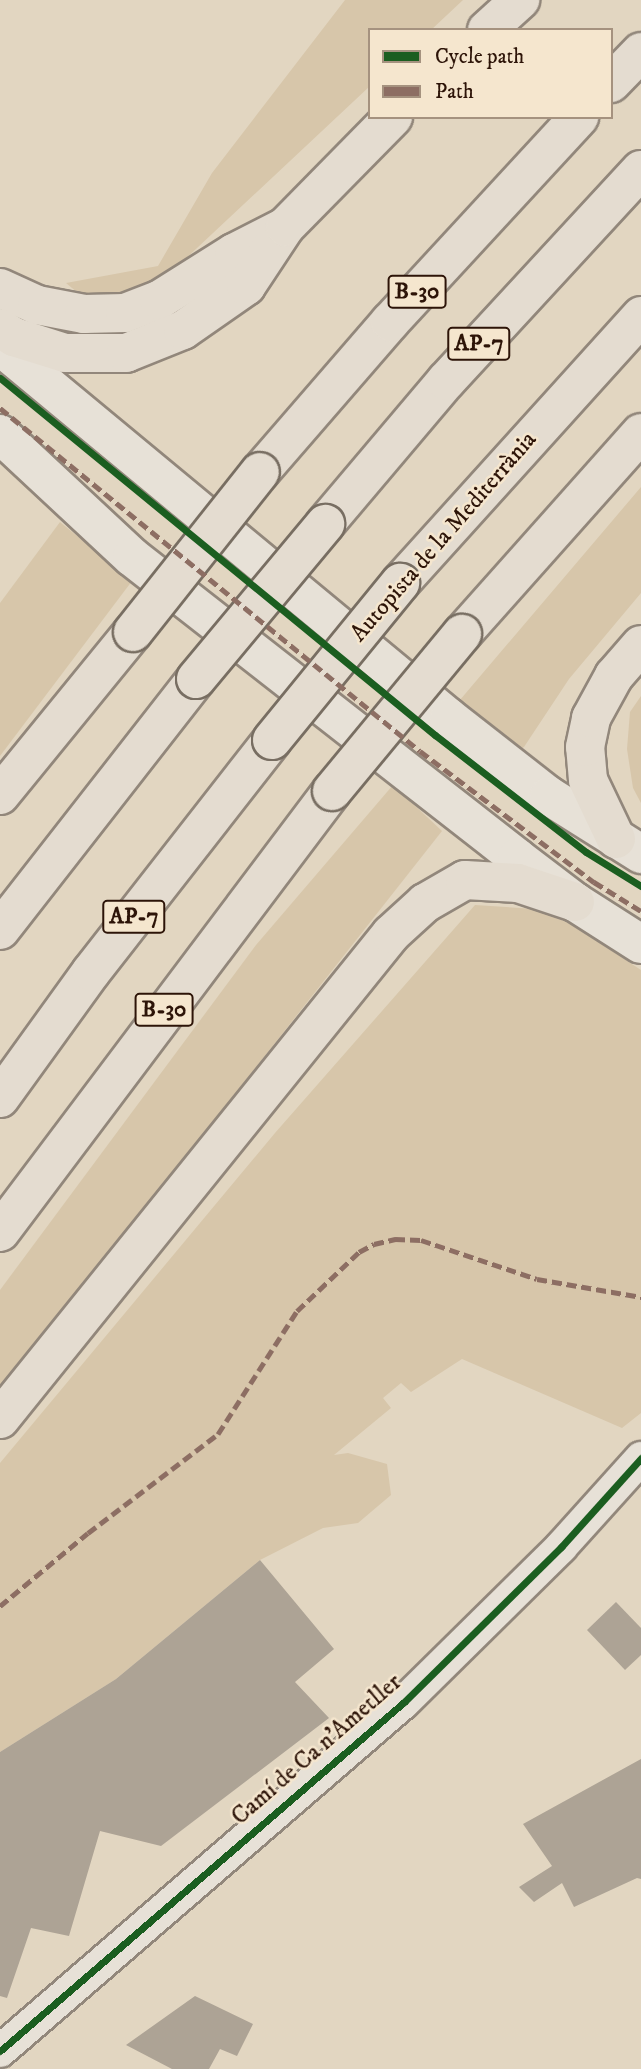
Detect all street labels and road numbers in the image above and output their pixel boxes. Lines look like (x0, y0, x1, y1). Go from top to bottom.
road number: B-30 (387, 272, 447, 312)
road number: AP-7 (446, 324, 512, 364)
street label: Autopista de la Mediterrània (345, 426, 543, 648)
road number: AP-7 (101, 898, 167, 936)
road number: B-30 (134, 990, 194, 1030)
street label: Camí de Ca n'Ametller (226, 1668, 408, 1832)

